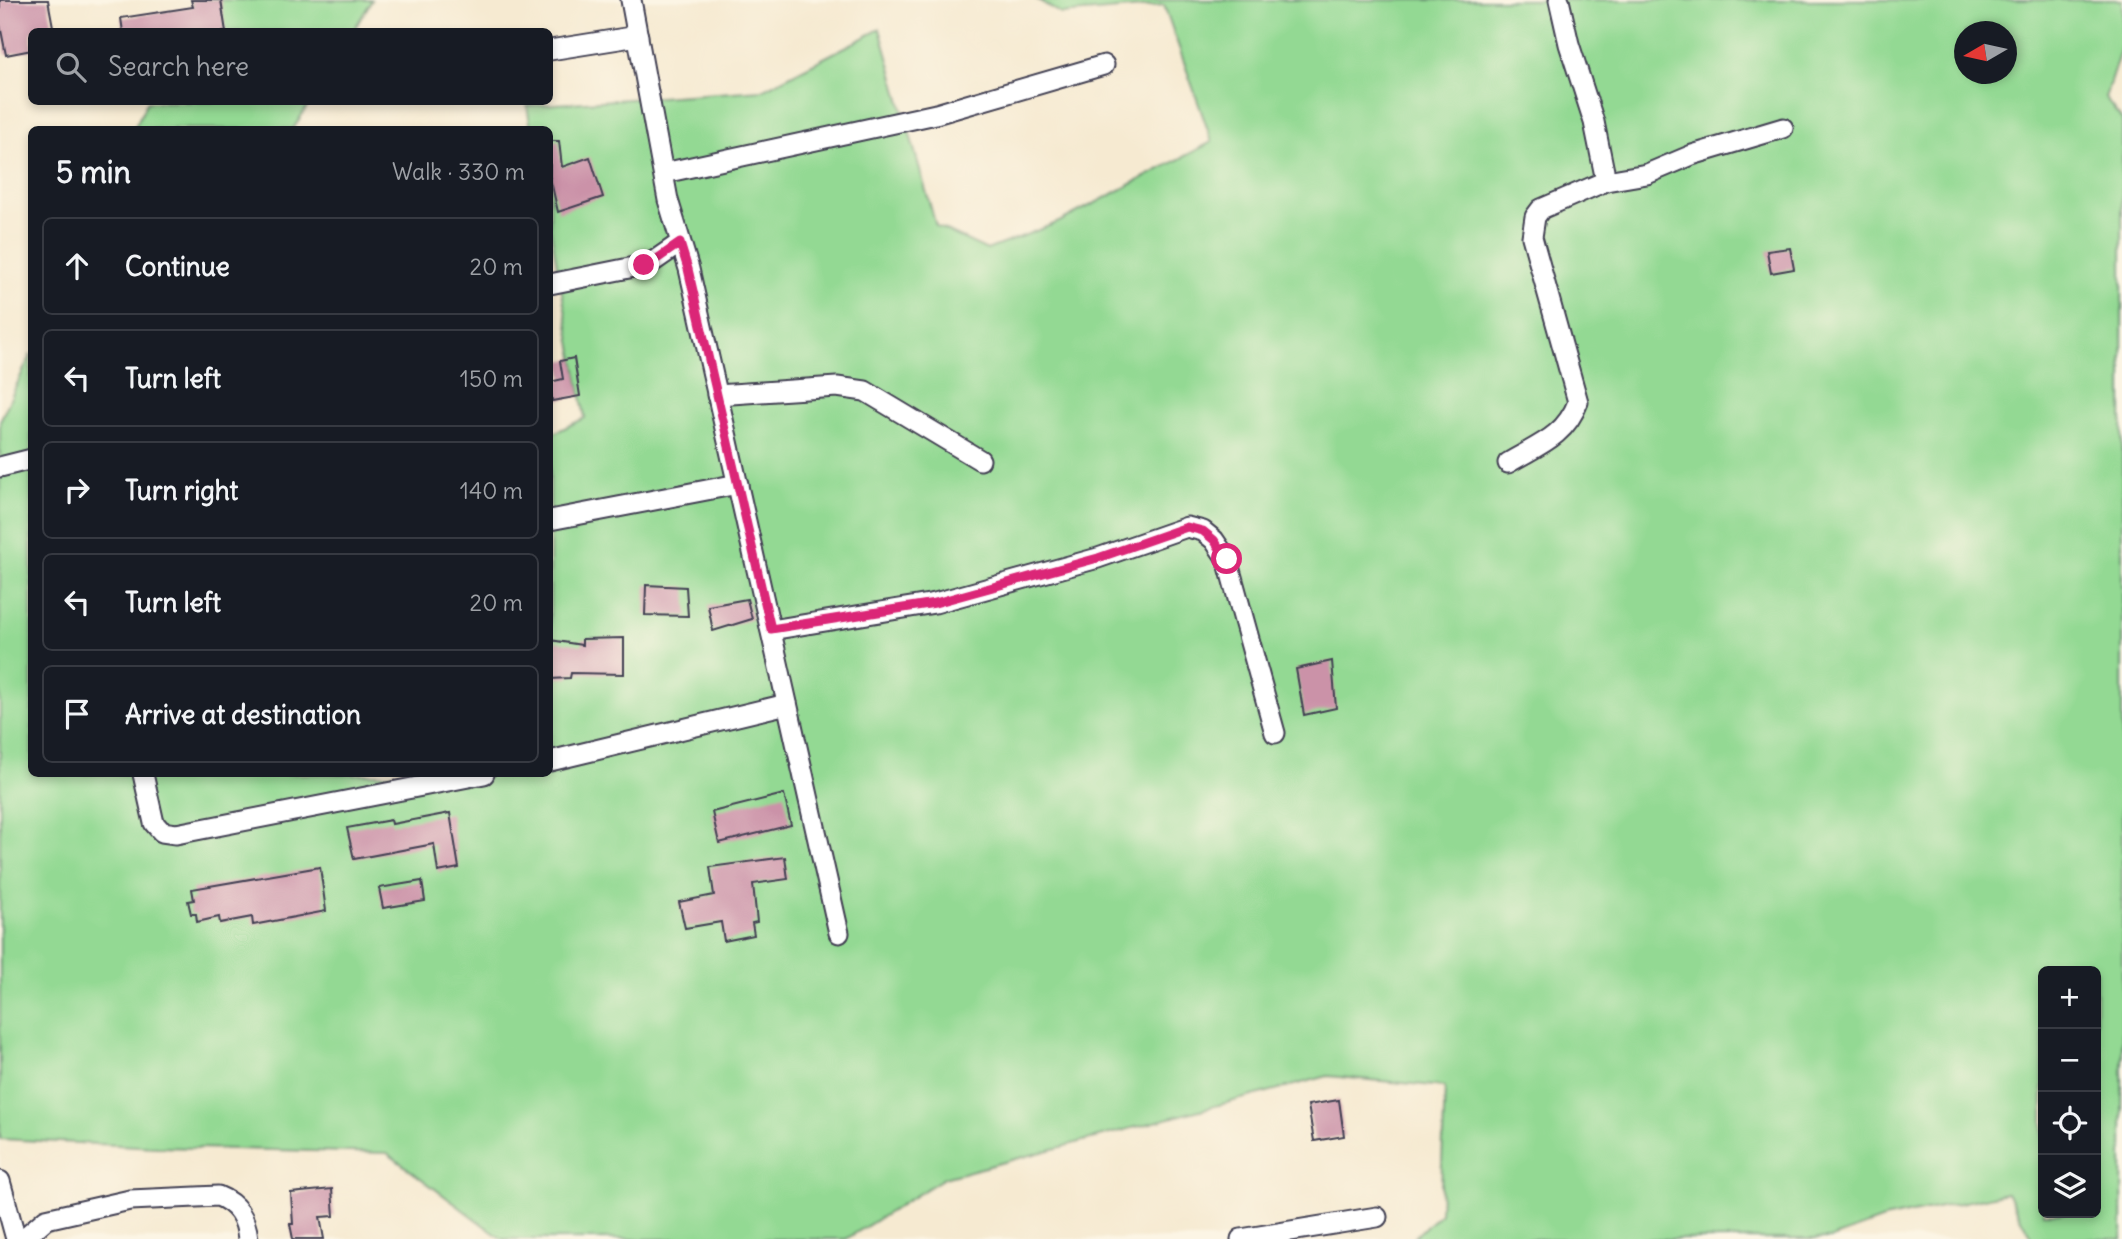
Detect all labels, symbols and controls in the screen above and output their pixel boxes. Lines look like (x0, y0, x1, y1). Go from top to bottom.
north arrow (1954, 21, 2017, 84)
search box (28, 28, 553, 105)
icon: search (52, 48, 90, 86)
text: Search here (108, 50, 249, 83)
text: 5 min (56, 153, 131, 191)
text: Walk · 330 m (392, 157, 525, 186)
icon: ahead (58, 247, 96, 285)
route end (628, 249, 659, 280)
text: Continue (125, 250, 230, 283)
text: 20 m (470, 252, 523, 281)
icon: left (58, 359, 96, 397)
text: Turn left (125, 362, 221, 395)
text: 150 m (460, 364, 523, 393)
icon: right (58, 471, 96, 509)
text: Turn right (125, 474, 238, 507)
text: 140 m (460, 476, 523, 505)
route start (1211, 543, 1242, 574)
icon: left (58, 583, 96, 621)
text: Turn left (125, 586, 221, 619)
text: 20 m (470, 588, 523, 617)
icon: arrive (58, 695, 96, 733)
text: Arrive at destination (125, 698, 361, 731)
map controls (2038, 966, 2101, 1218)
button: + (2038, 966, 2101, 1029)
button: − (2038, 1029, 2101, 1092)
button: locate (2038, 1092, 2101, 1155)
button: layers (2038, 1155, 2101, 1218)

